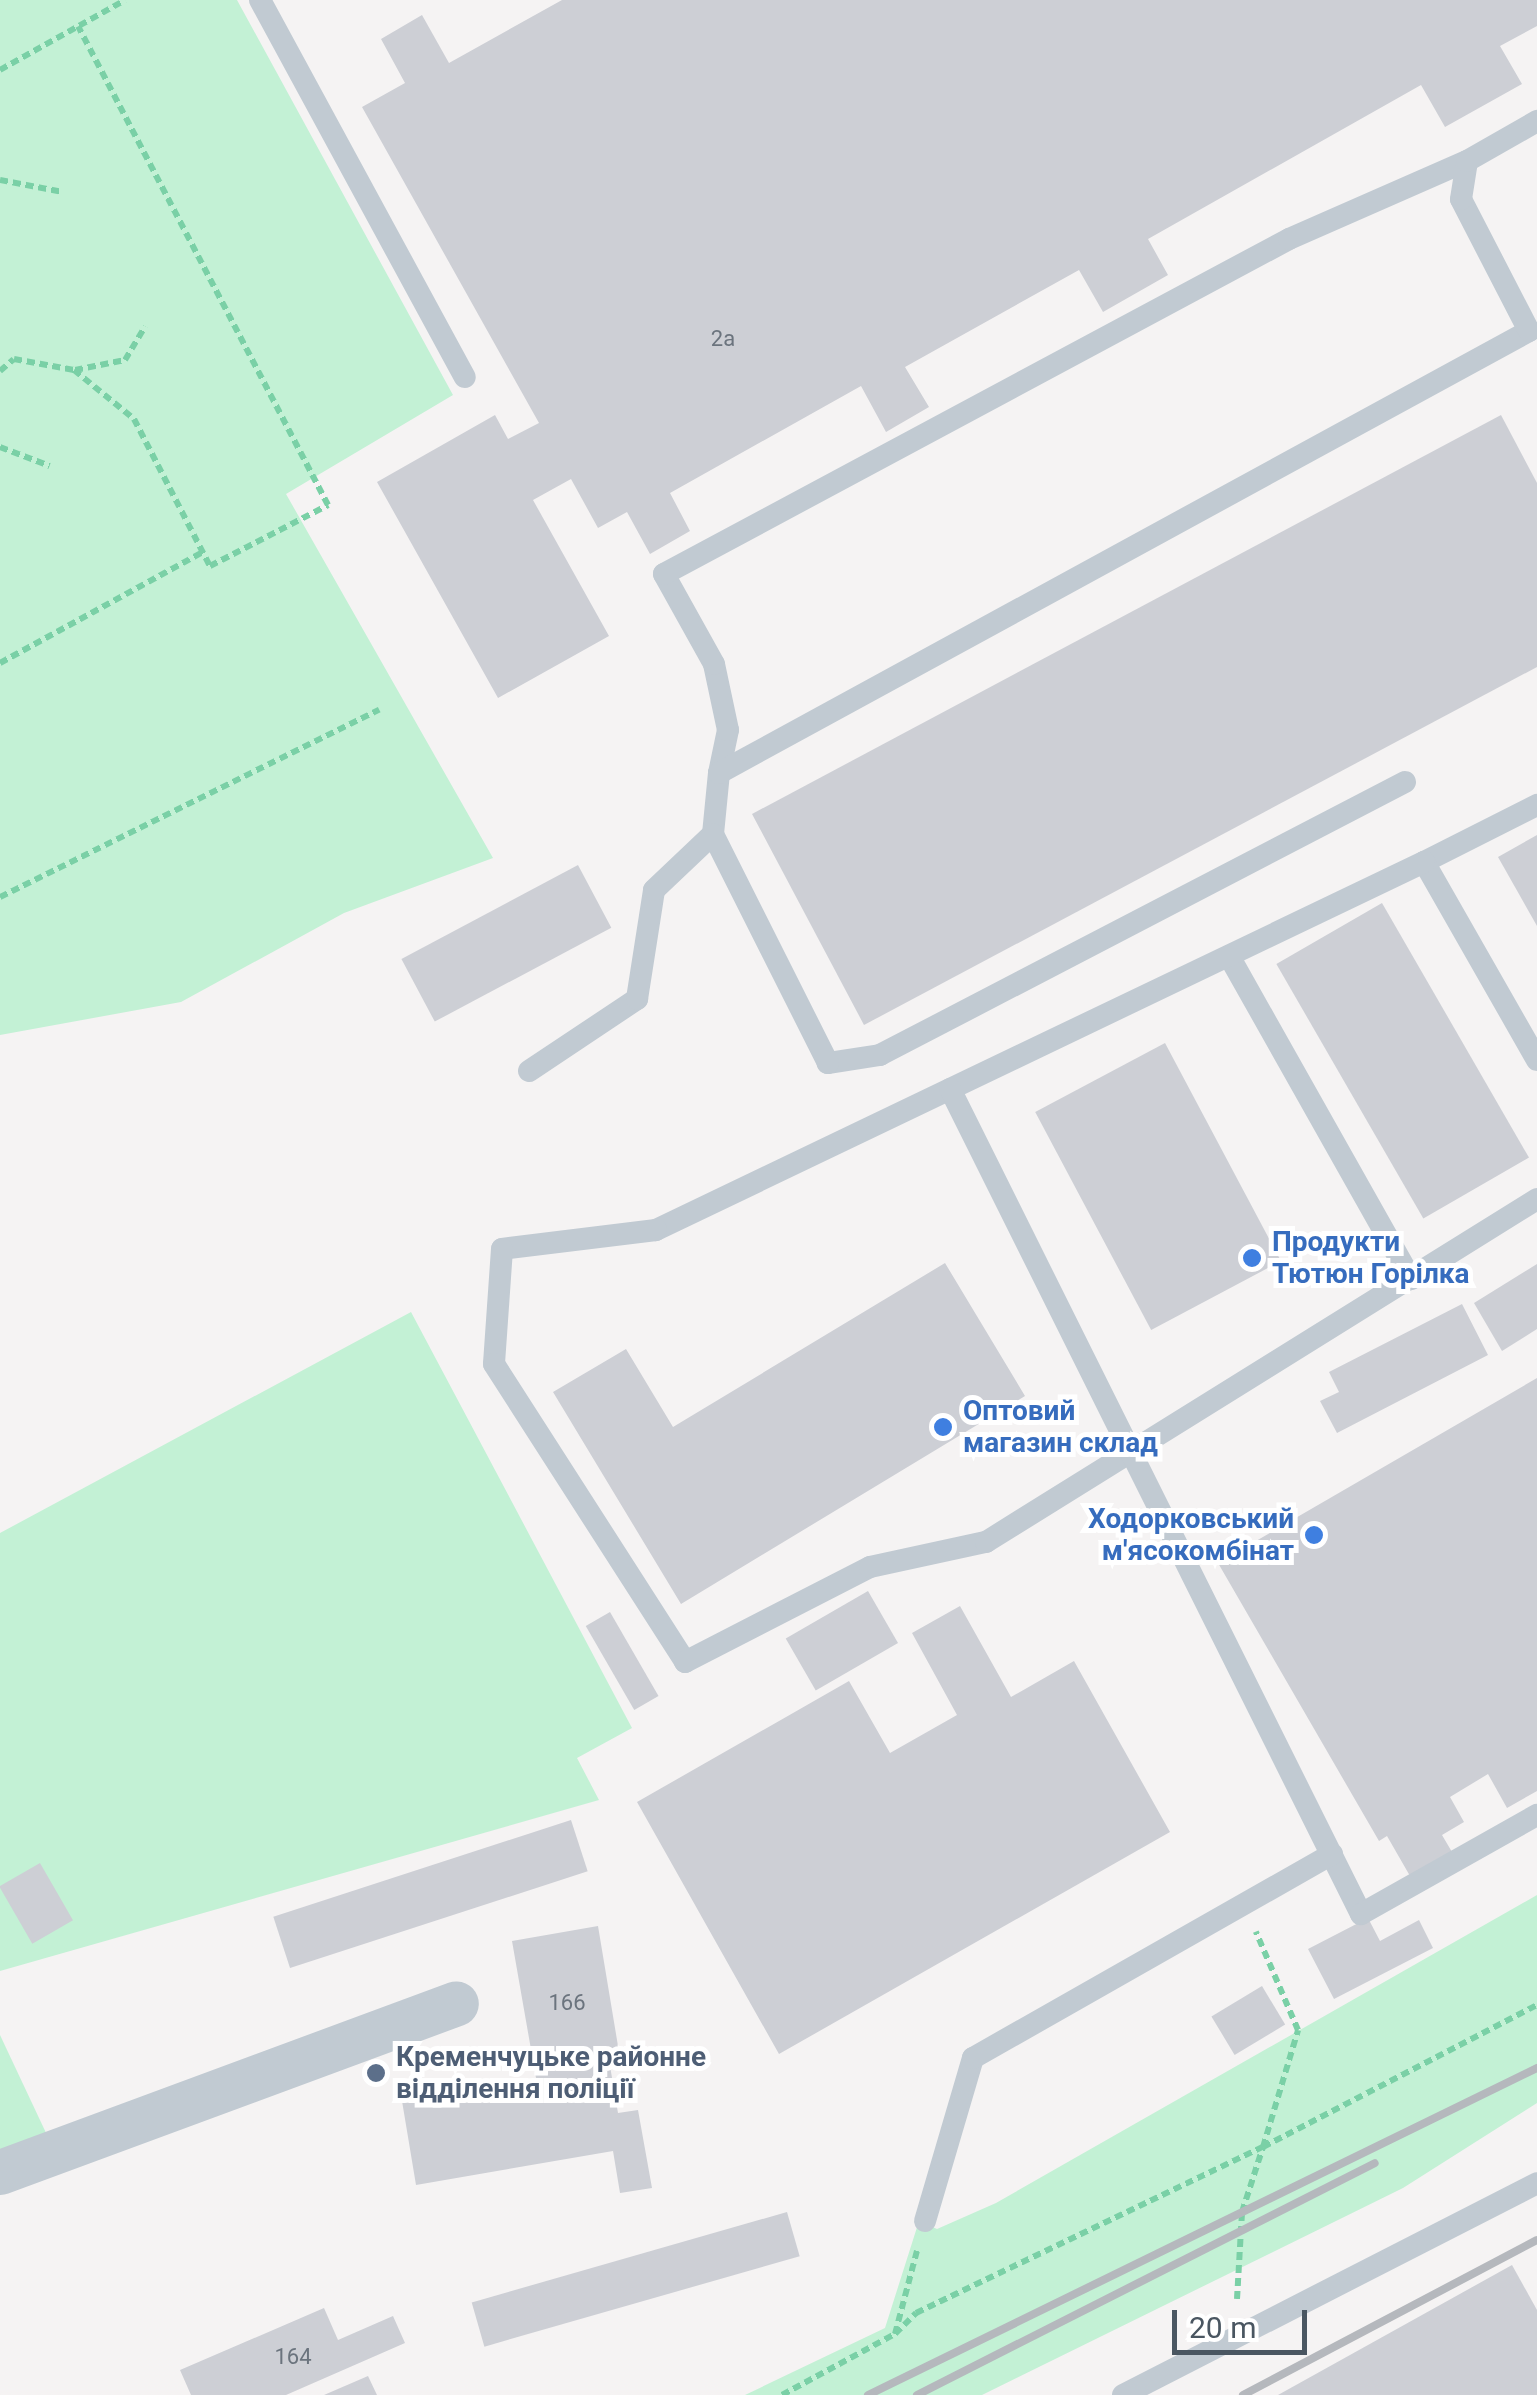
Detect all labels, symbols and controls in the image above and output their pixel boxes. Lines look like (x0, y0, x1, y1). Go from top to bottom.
house number: 2а (711, 326, 735, 352)
place label: Продукти Тютюн Горілка (1272, 1225, 1470, 1291)
marker: Продукти Тютюн Горілка (1241, 1247, 1263, 1269)
place label: Оптовий магазин склад (963, 1394, 1158, 1460)
marker: Оптовий магазин склад (932, 1416, 954, 1438)
place label: Ходорковський м'ясокомбінат (1088, 1502, 1294, 1568)
marker: Ходорковський м'ясокомбінат (1303, 1524, 1325, 1546)
house number: 166 (548, 1990, 586, 2016)
place label: Кременчуцьке районне відділення поліції (396, 2040, 706, 2106)
marker: Кременчуцьке районне відділення поліції (365, 2062, 387, 2084)
scale bar (1177, 2290, 1312, 2352)
text: 20 m (1189, 2310, 1256, 2345)
house number: 164 (274, 2344, 312, 2370)

